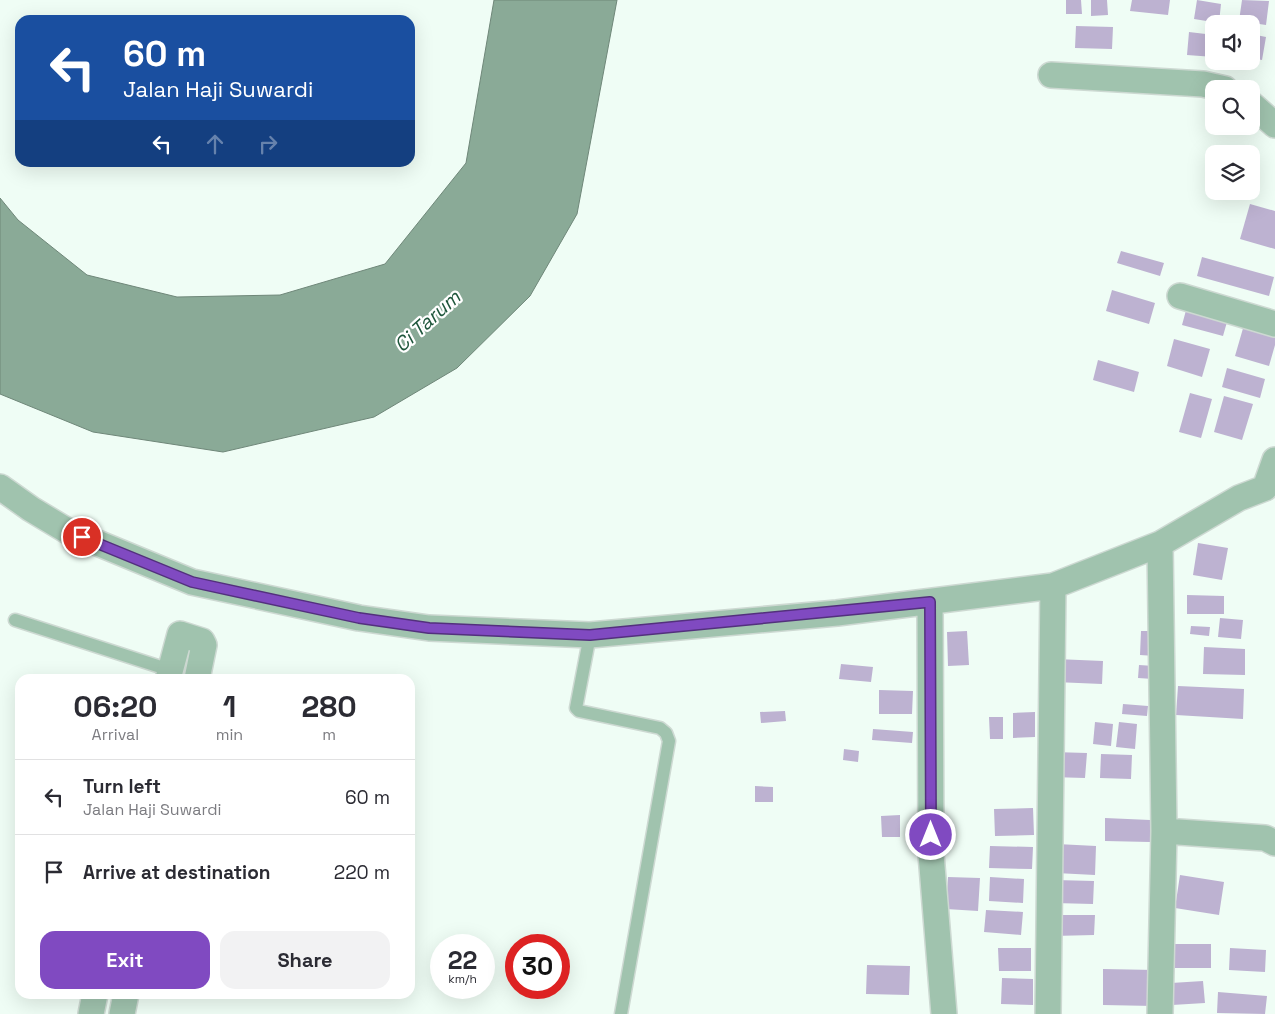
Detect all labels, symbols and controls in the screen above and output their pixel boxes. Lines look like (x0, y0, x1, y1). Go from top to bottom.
map controls (1205, 15, 1260, 200)
button: sound (1205, 15, 1260, 70)
text: 60 m (123, 32, 206, 76)
icon: left (40, 35, 105, 100)
text: Jalan Haji Suwardi (123, 75, 313, 103)
button: search (1205, 80, 1260, 135)
icon: left (148, 130, 176, 158)
icon: ahead (201, 130, 229, 158)
icon: right (254, 130, 282, 158)
button: layers (1205, 145, 1260, 200)
water label: Ci Tarum (388, 284, 466, 358)
pin (61, 516, 103, 558)
icon: arrive (68, 523, 96, 551)
text: 06:20 (73, 687, 157, 726)
text: 1 (223, 687, 236, 726)
text: 280 (301, 687, 357, 726)
text: Arrival (92, 724, 139, 745)
text: min (216, 724, 243, 745)
text: m (322, 724, 336, 745)
text: Turn left (83, 774, 161, 799)
icon: left (40, 783, 68, 811)
text: 60 m (345, 785, 390, 810)
text: Jalan Haji Suwardi (83, 799, 221, 820)
position arrow (904, 808, 956, 860)
icon: arrive (40, 858, 68, 886)
text: Arrive at destination (83, 860, 271, 885)
text: 220 m (334, 860, 390, 885)
button: Exit (40, 931, 210, 989)
button: Share (220, 931, 390, 989)
speed limit sign: 30 (505, 934, 570, 999)
text: 22 (448, 944, 477, 976)
text: km/h (448, 971, 477, 987)

